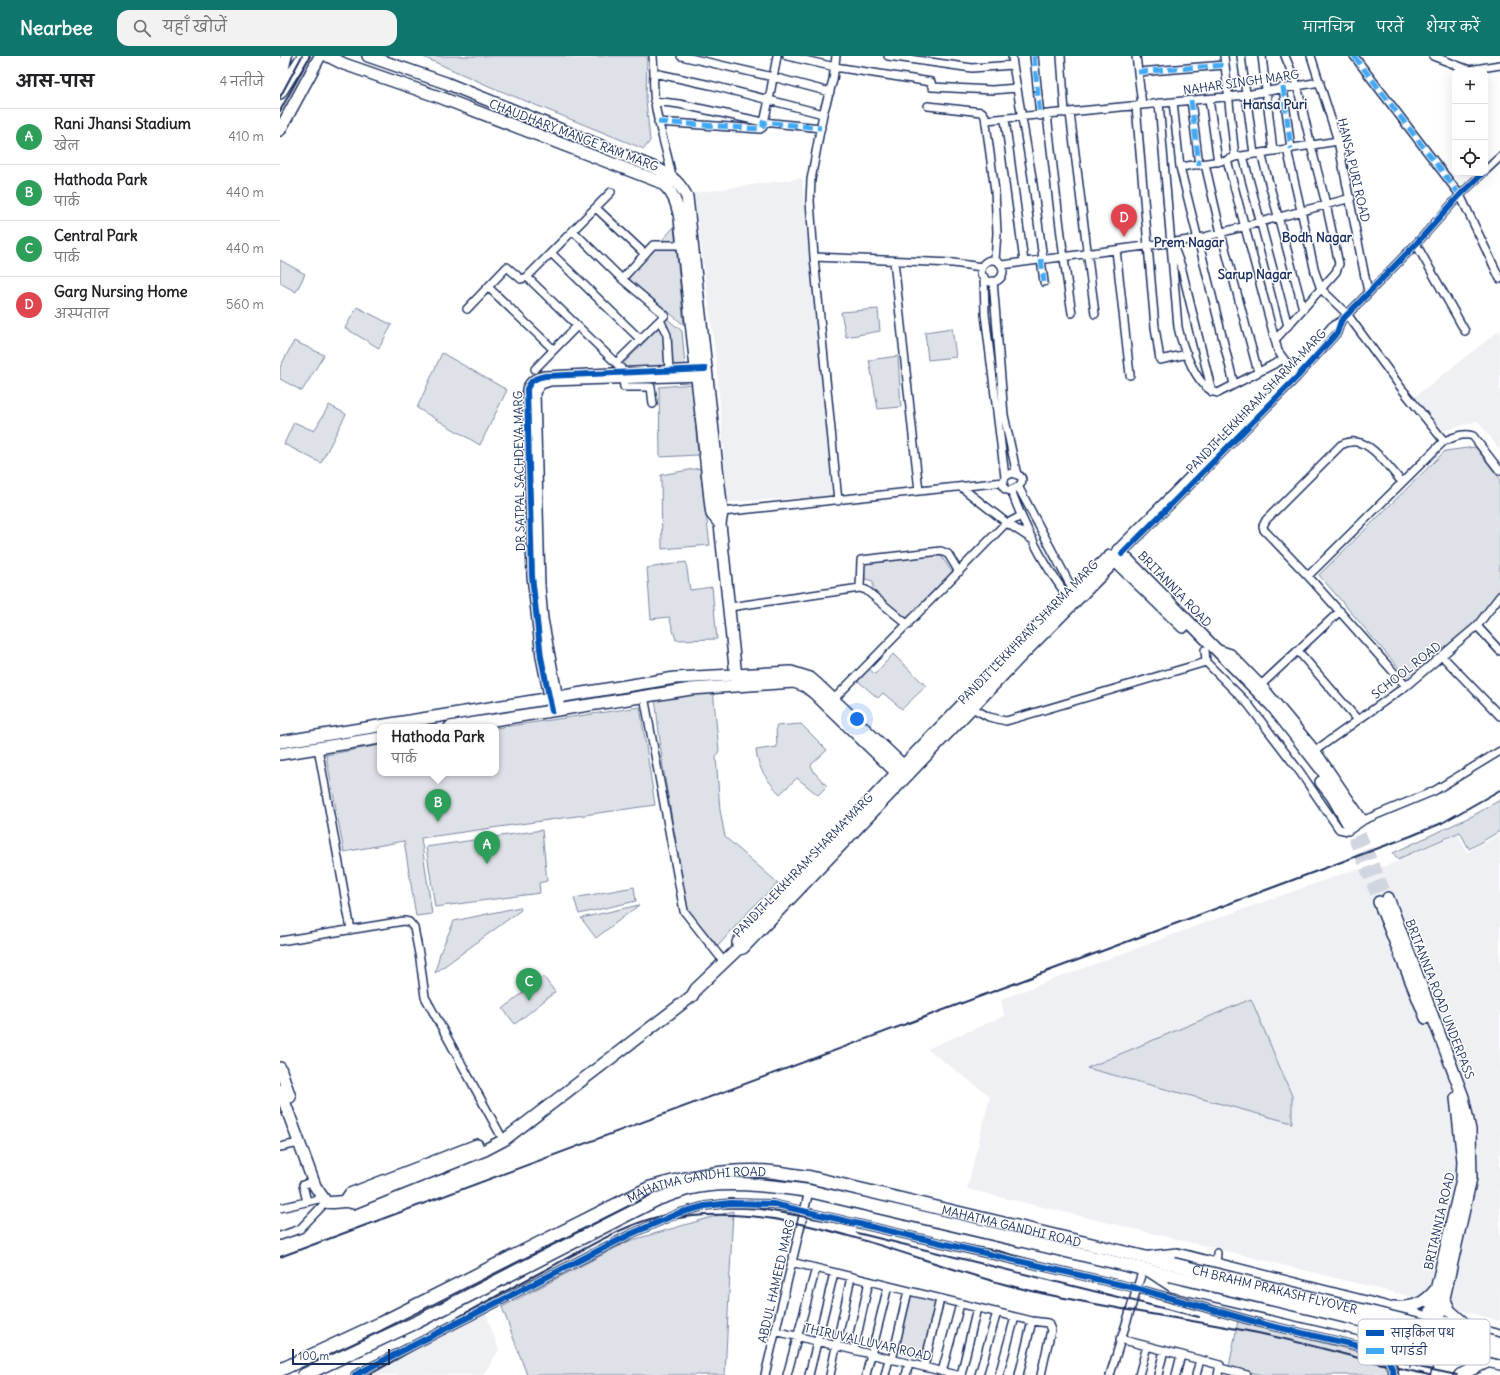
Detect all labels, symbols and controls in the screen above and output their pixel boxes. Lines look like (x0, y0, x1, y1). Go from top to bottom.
search box (117, 10, 397, 46)
text: Nearbee (20, 16, 93, 40)
icon: search (131, 17, 153, 39)
text: यहाँ खोजें (163, 17, 227, 36)
text: मानचित्र (1303, 18, 1354, 36)
text: परतें (1376, 18, 1404, 36)
text: शेयर करें (1426, 18, 1480, 36)
street label: NAHAR SINGH MARG (1182, 66, 1300, 98)
map controls (1452, 68, 1488, 176)
button: + (1452, 68, 1488, 104)
text: आस-पास (16, 70, 94, 92)
text: 4 नतीजे (220, 73, 264, 90)
street label: CHAUDHARY MANGE RAM MARG (487, 96, 661, 174)
district label: Hansa Puri (1243, 96, 1307, 113)
button: − (1452, 104, 1488, 140)
text: Rani Jhansi Stadium (54, 114, 191, 133)
street label: HANSA PURI ROAD (1335, 117, 1373, 223)
text: A (25, 128, 33, 145)
text: 410 m (228, 128, 264, 145)
text: खेल (54, 137, 79, 154)
button: locate (1452, 140, 1488, 176)
text: Hathoda Park (54, 170, 147, 189)
text: B (25, 184, 33, 201)
text: 440 m (226, 184, 264, 201)
text: पार्क (54, 193, 80, 210)
pin: D (1111, 204, 1137, 237)
text: Central Park (54, 226, 138, 245)
district label: Bodh Nagar (1282, 229, 1353, 246)
district label: Prem Nagar (1154, 234, 1225, 251)
text: C (25, 240, 33, 257)
text: 440 m (226, 240, 264, 257)
text: पार्क (54, 249, 80, 266)
district label: Sarup Nagar (1218, 266, 1293, 283)
text: Garg Nursing Home (54, 282, 188, 301)
text: D (24, 296, 34, 313)
text: 560 m (226, 296, 264, 313)
text: अस्पताल (54, 305, 109, 322)
street label: PANDIT LEKKHRAM SHARMA MARG (1183, 325, 1329, 476)
street label: DR SATPAL SACHDEVA MARG (510, 390, 528, 552)
street label: BRITANNIA ROAD (1135, 548, 1215, 630)
street label: PANDIT LEKKHRAM SHARMA MARG (955, 556, 1101, 707)
street label: SCHOOL ROAD (1368, 638, 1444, 702)
your location (847, 709, 867, 729)
popup (377, 724, 499, 776)
text: Hathoda Park (391, 727, 485, 746)
text: पार्क (391, 750, 417, 767)
pin: B (425, 789, 451, 822)
street label: PANDIT LEKKHRAM SHARMA MARG (730, 789, 876, 940)
pin: A (474, 831, 500, 864)
street label: BRITANNIA ROAD UNDERPASS (1403, 917, 1478, 1081)
pin: C (516, 968, 542, 1001)
street label: MAHATMA GANDHI ROAD (624, 1163, 766, 1205)
street label: BRITANNIA ROAD (1420, 1171, 1458, 1271)
street label: MAHATMA GANDHI ROAD (940, 1202, 1083, 1249)
street label: ABDUL HAMEED MARG (754, 1217, 798, 1344)
street label: CH BRAHM PRAKASH FLYOVER (1191, 1261, 1360, 1317)
legend (1358, 1319, 1490, 1365)
street label: THIRUVALLUVAR ROAD (803, 1320, 933, 1364)
text: साइकिल पथ (1390, 1324, 1456, 1340)
text: पगडंडी (1390, 1342, 1428, 1358)
scale bar (292, 1347, 390, 1366)
text: 100 m (298, 1349, 329, 1363)

